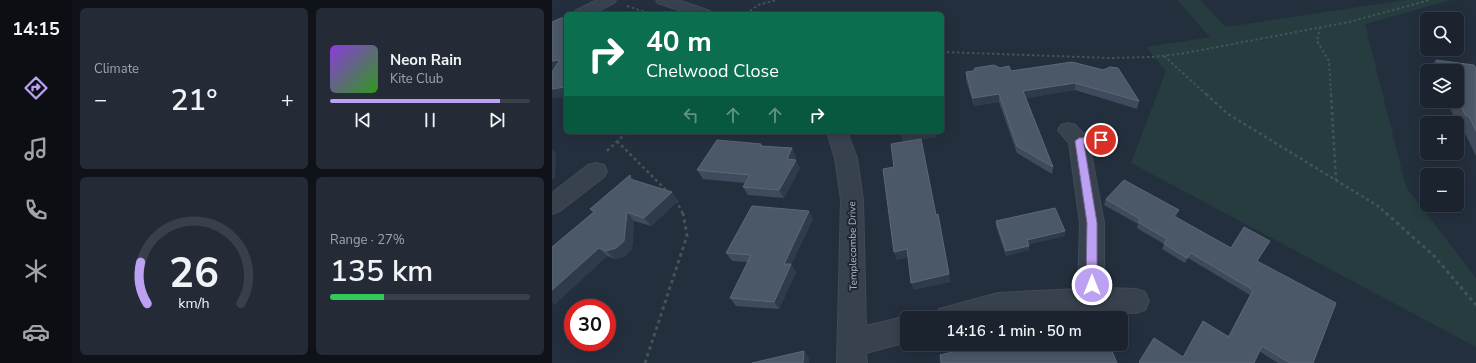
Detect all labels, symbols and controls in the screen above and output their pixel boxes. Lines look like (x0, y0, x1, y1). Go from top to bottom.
map controls (1420, 12, 1464, 212)
button: search (1420, 12, 1464, 56)
text: 14:15 (12, 17, 60, 41)
text: 40 m (646, 23, 712, 61)
icon: right (580, 28, 632, 80)
text: Neon Rain (390, 50, 462, 70)
text: Chelwood Close (646, 59, 779, 83)
text: Climate (94, 60, 139, 78)
button: layers (1420, 64, 1464, 108)
text: Kite Club (390, 70, 443, 88)
icon: directions (22, 74, 50, 102)
text: 21° (170, 80, 218, 121)
text: − (94, 85, 107, 115)
text: + (281, 85, 294, 115)
icon: left (680, 104, 702, 126)
icon: ahead (722, 104, 744, 126)
icon: ahead (764, 104, 786, 126)
icon: right (806, 104, 828, 126)
icon: previous (352, 109, 374, 131)
icon: pause (419, 109, 441, 131)
icon: next (486, 109, 508, 131)
button: + (1420, 116, 1464, 160)
pin (1084, 123, 1118, 157)
icon: arrive (1090, 129, 1112, 151)
icon: music (22, 135, 50, 163)
button: − (1420, 168, 1464, 212)
icon: phone (22, 196, 50, 224)
street label: Templecombe Drive (845, 201, 861, 291)
text: Range · 27% (330, 231, 405, 249)
text: 26 (169, 245, 219, 302)
text: 135 km (330, 251, 433, 292)
icon: climate (22, 257, 50, 285)
position arrow (1071, 264, 1113, 306)
text: km/h (178, 293, 210, 312)
speed limit sign: 30 (564, 299, 616, 351)
icon: car (22, 318, 50, 346)
text: 14:16 · 1 min · 50 m (946, 321, 1082, 341)

